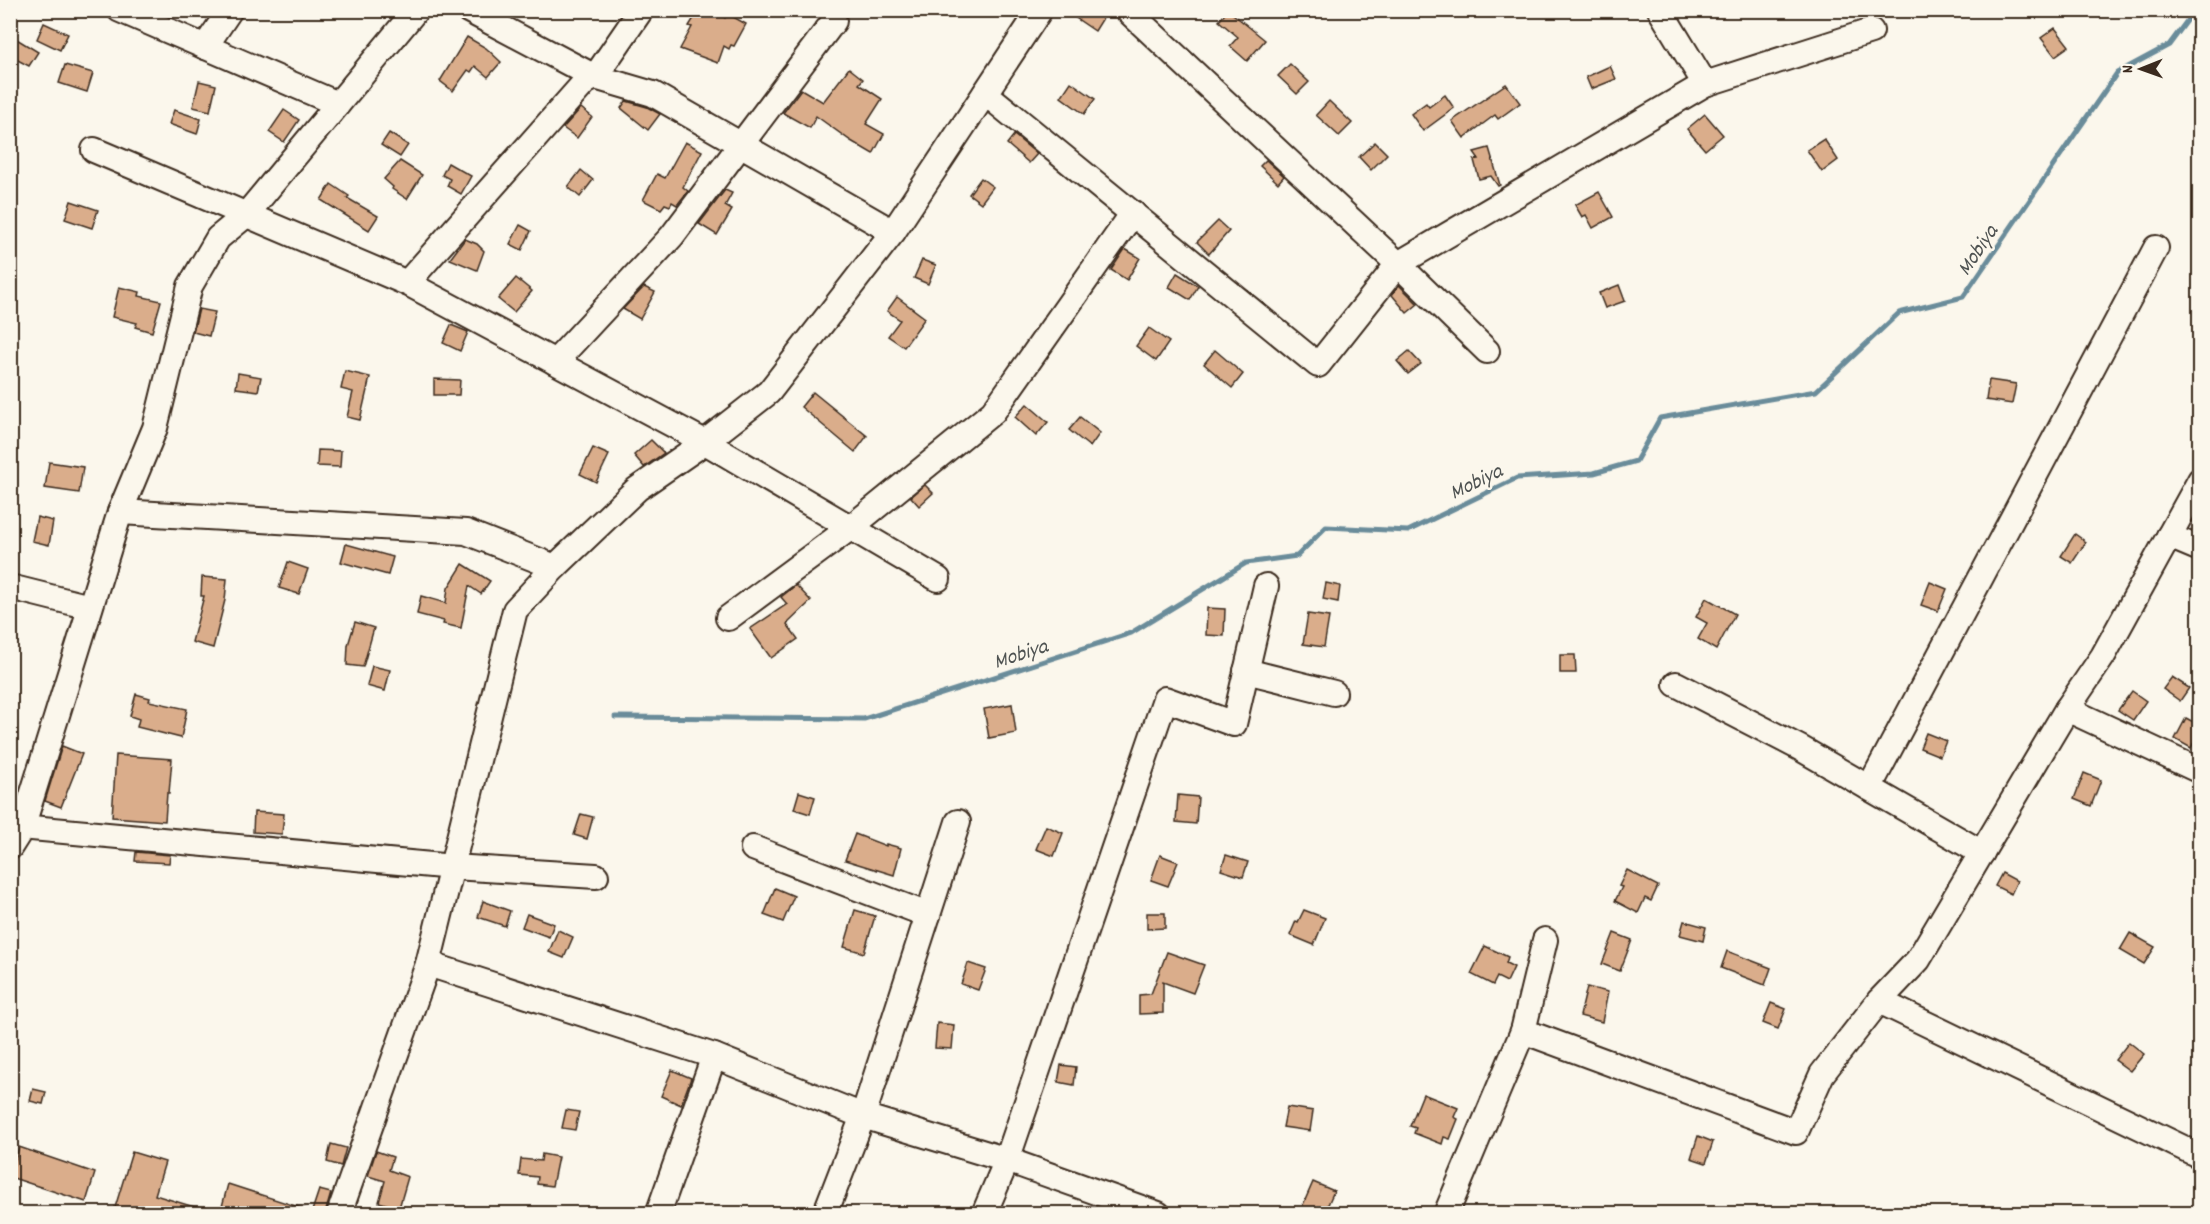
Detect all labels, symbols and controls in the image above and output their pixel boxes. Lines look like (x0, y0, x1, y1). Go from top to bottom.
north arrow (2111, 39, 2171, 99)
text: N (2117, 65, 2140, 73)
water label: Mobiya (1951, 218, 2008, 283)
water label: Mobiya (1445, 456, 1510, 509)
water label: Mobiya (990, 631, 1054, 679)

